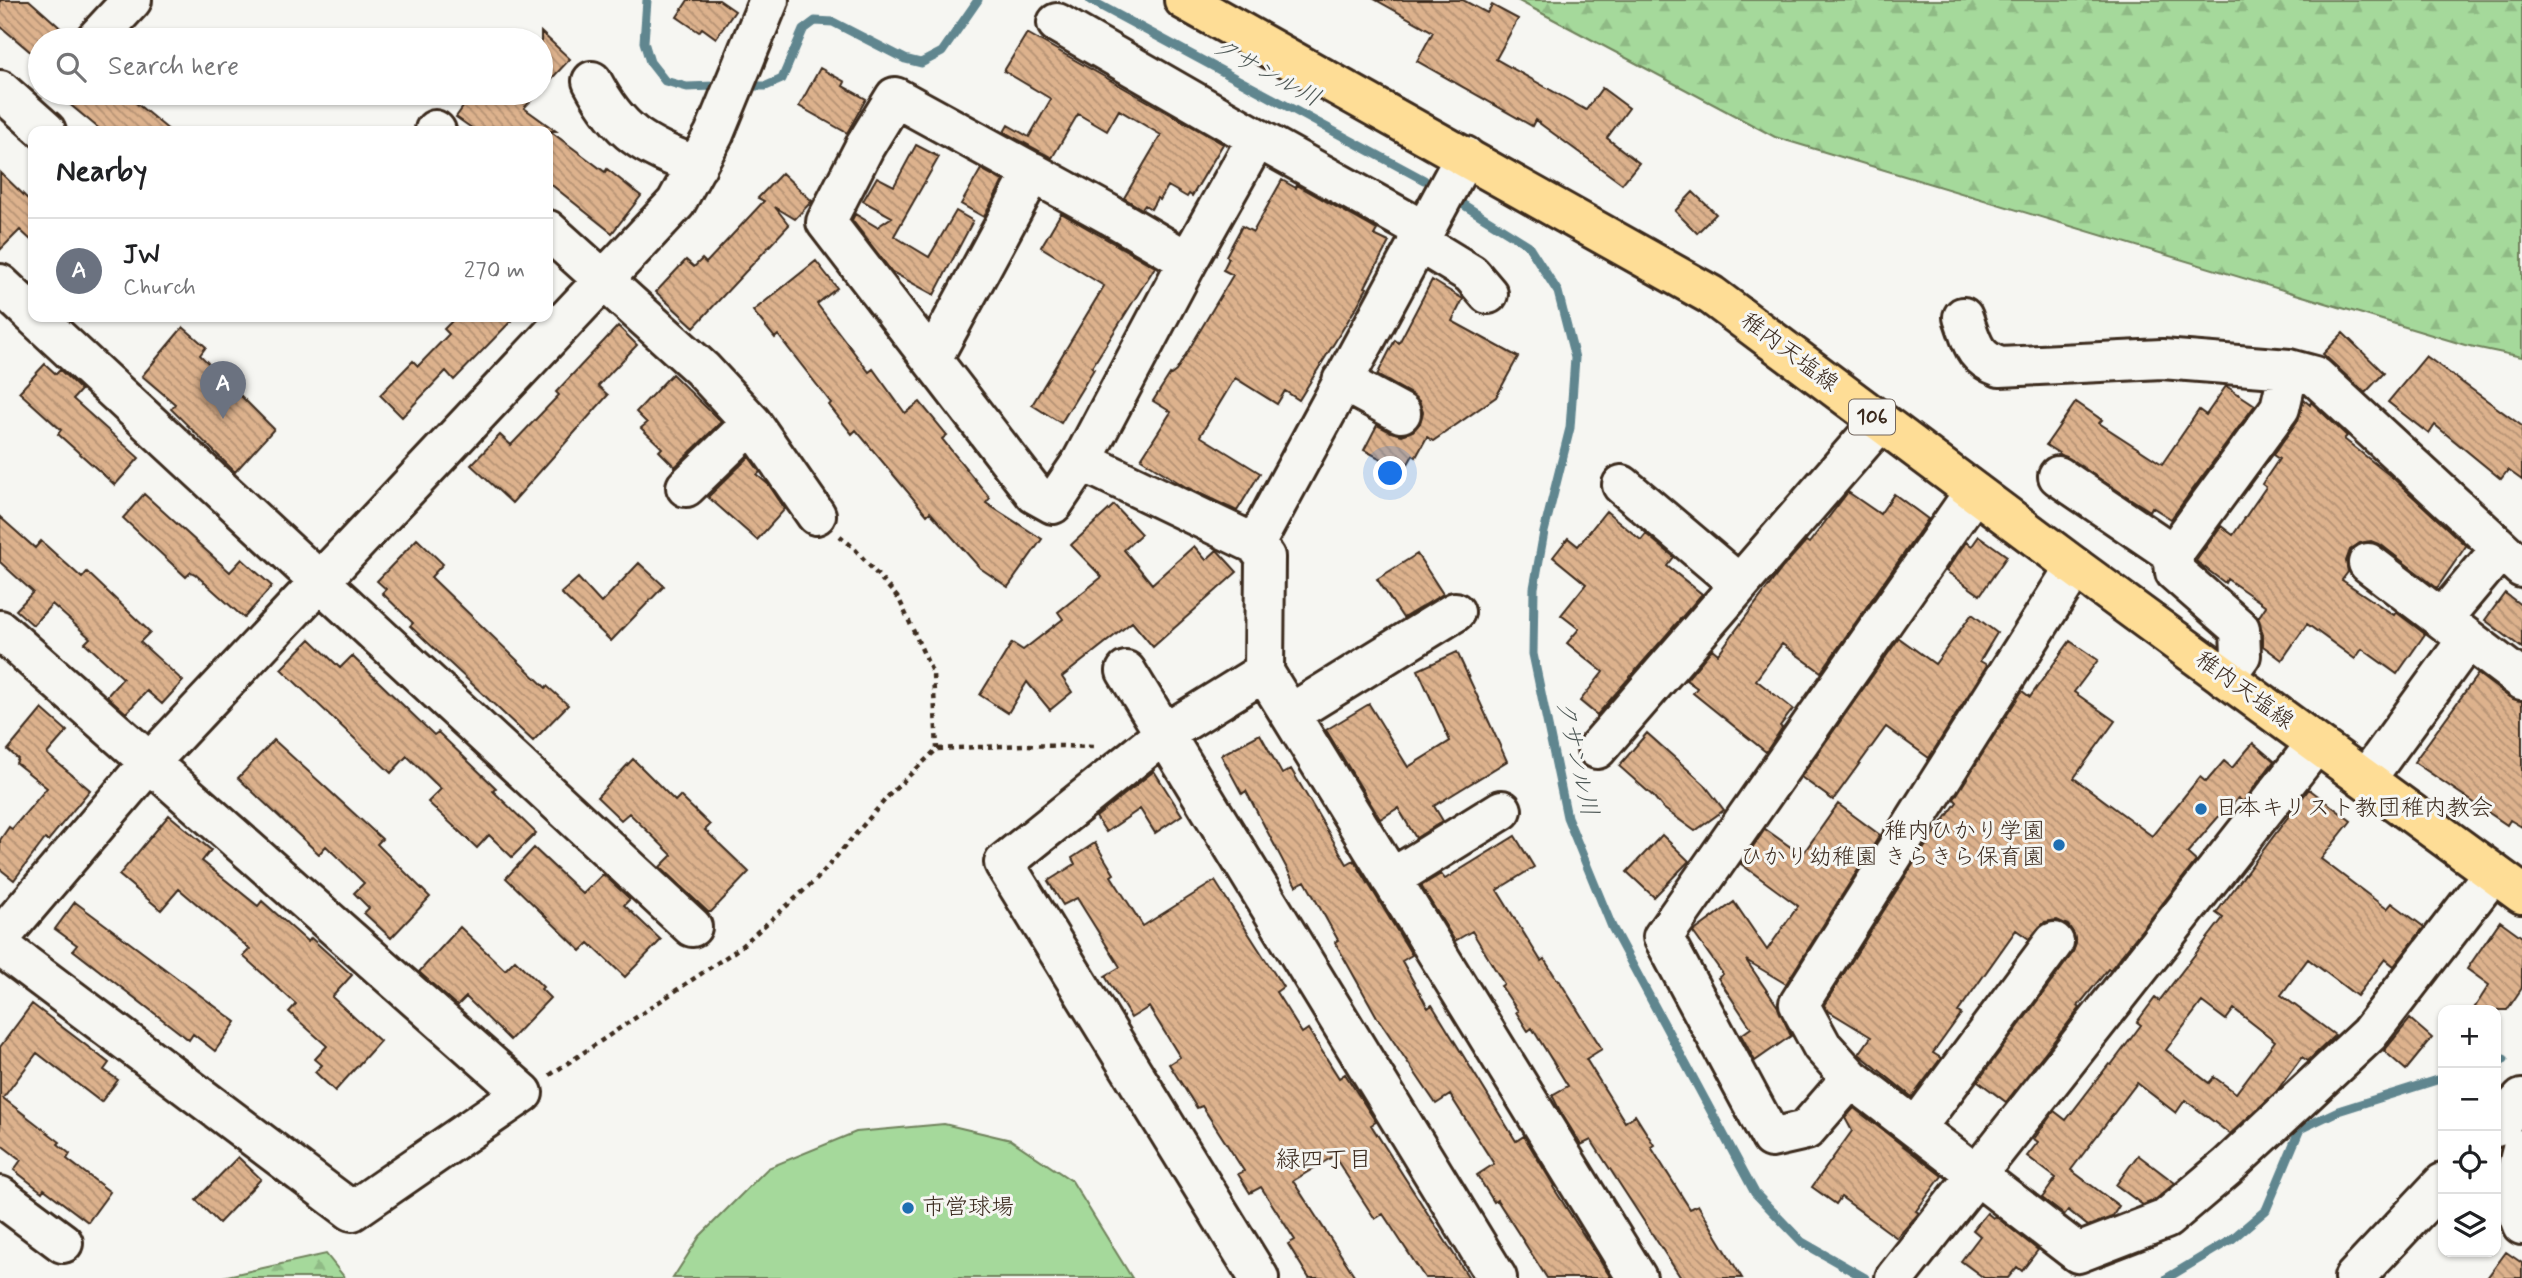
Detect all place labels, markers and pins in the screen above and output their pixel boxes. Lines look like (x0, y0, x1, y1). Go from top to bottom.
pin: A (200, 361, 246, 419)
place label: 日本キリスト教団稚内教会 (2215, 794, 2493, 824)
marker: 日本キリスト教団稚内教会 (2193, 801, 2209, 817)
place label: 稚内ひかり学園 ひかり幼稚園 きらきら保育園 (1740, 817, 2045, 873)
marker: 稚内ひかり学園 ひかり幼稚園 きらきら保育園 (2051, 837, 2067, 853)
place label: 市営球場 (922, 1193, 1014, 1223)
marker: 市営球場 (900, 1200, 916, 1216)

